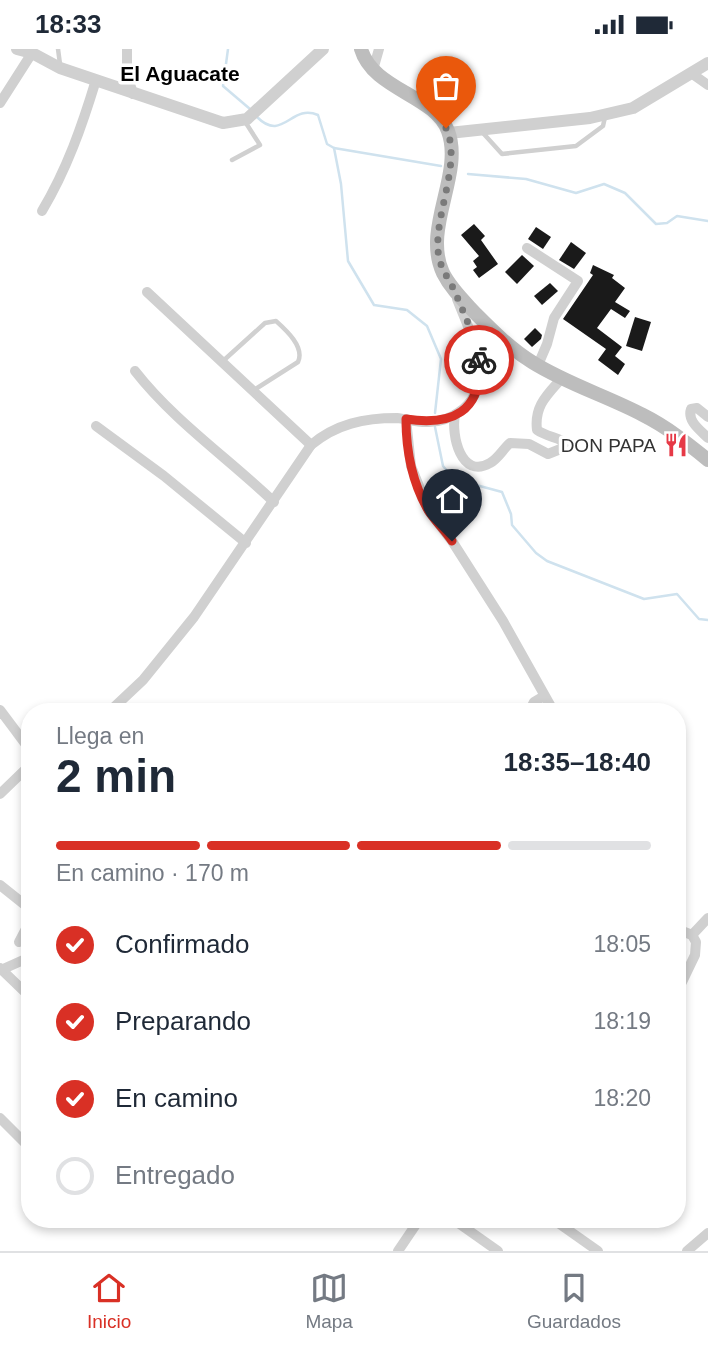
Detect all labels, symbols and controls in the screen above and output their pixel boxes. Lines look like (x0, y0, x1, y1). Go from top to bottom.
text: 18:33 (35, 9, 102, 39)
pin (416, 56, 476, 128)
district label: El Aguacate (120, 62, 240, 85)
icon: bag (427, 67, 465, 105)
courier (444, 325, 514, 395)
icon: bike (460, 341, 498, 379)
restaurant icon: DON PAPA (662, 431, 690, 459)
place label: DON PAPA (561, 435, 656, 456)
pin (422, 469, 482, 541)
icon: home (433, 480, 471, 518)
text: Llega en (56, 723, 144, 749)
text: 18:35–18:40 (504, 747, 651, 777)
text: 2 min (56, 750, 176, 802)
text: En camino · 170 m (56, 860, 249, 886)
icon: check (56, 926, 94, 964)
text: Confirmado (115, 929, 249, 959)
text: 18:05 (593, 931, 651, 957)
icon: check (56, 1003, 94, 1041)
text: Preparando (115, 1006, 251, 1036)
text: 18:19 (593, 1008, 651, 1034)
icon: check (56, 1080, 94, 1118)
text: En camino (115, 1083, 238, 1113)
text: 18:20 (593, 1085, 651, 1111)
text: Entregado (115, 1160, 235, 1190)
tab: Inicio (87, 1269, 131, 1333)
tab: Mapa (305, 1269, 353, 1333)
tab: Guardados (527, 1269, 621, 1333)

